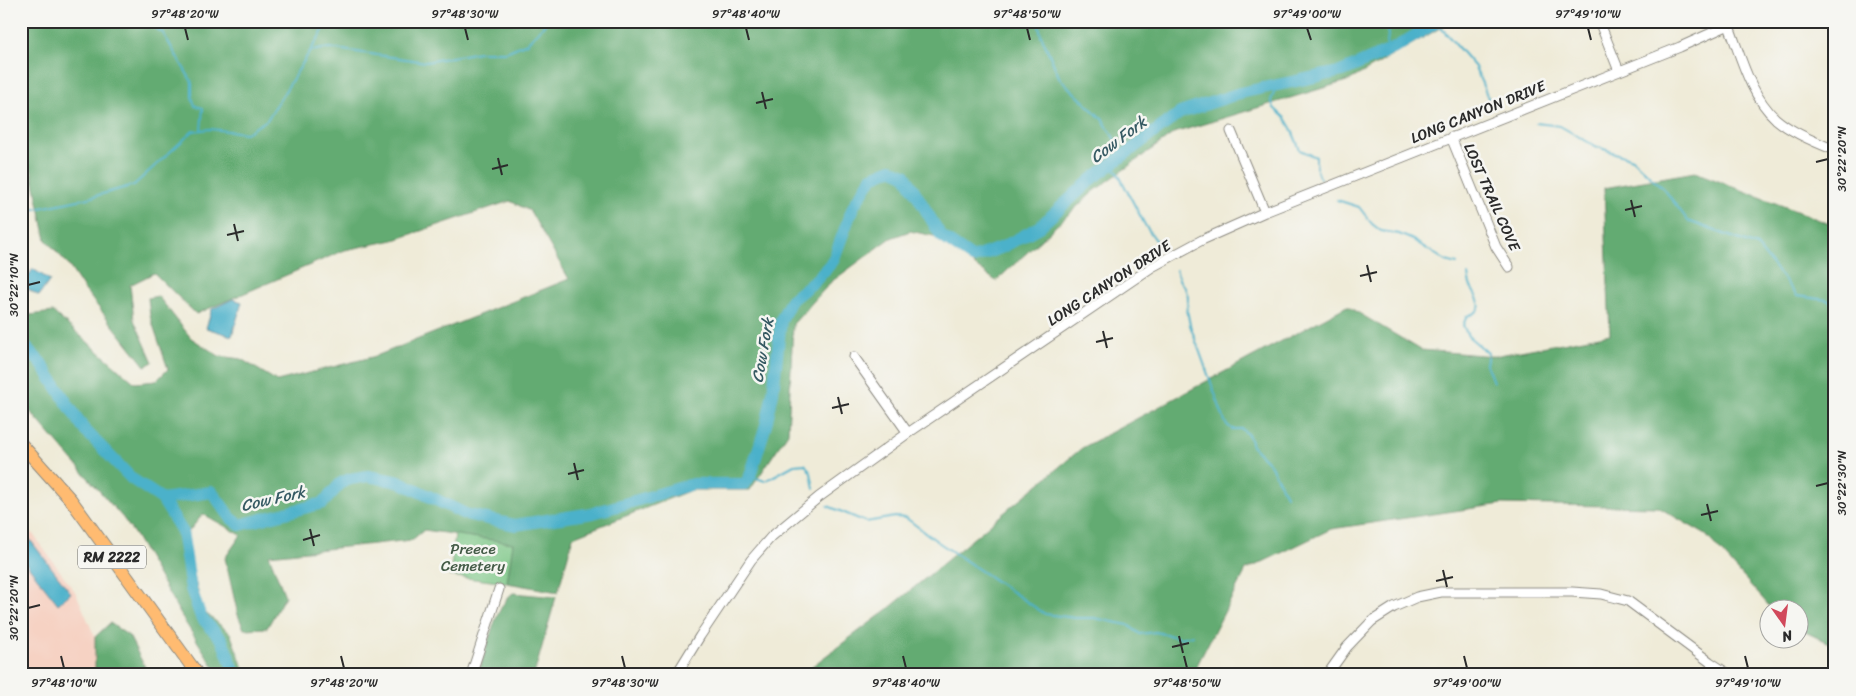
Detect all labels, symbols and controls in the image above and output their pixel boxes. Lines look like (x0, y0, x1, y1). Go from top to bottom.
text: 97°48'20"W (151, 3, 219, 25)
text: 97°48'30"W (432, 3, 499, 25)
text: 97°48'40"W (712, 3, 781, 25)
text: 97°48'50"W (993, 3, 1062, 25)
text: 97°49'00"W (1273, 3, 1342, 25)
text: 97°49'10"W (1555, 3, 1622, 25)
street label: LONG CANYON DRIVE (1407, 72, 1551, 151)
water label: Cow Fork (1084, 107, 1154, 171)
text: 30°22'20"N (1831, 126, 1853, 192)
street label: LOST TRAIL COVE (1456, 139, 1528, 257)
street label: LONG CANYON DRIVE (1042, 232, 1178, 333)
text: 30°22'10"N (3, 252, 25, 317)
water label: Cow Fork (743, 314, 783, 385)
text: 30°22'30"N (1831, 450, 1853, 516)
water label: Cow Fork (238, 477, 310, 520)
park label: Preece Cemetery (441, 536, 505, 579)
road number: RM 2222 (78, 546, 146, 568)
text: 30°22'20"N (3, 575, 25, 641)
north arrow (1758, 598, 1808, 648)
text: N (1779, 623, 1796, 650)
text: 97°48'10"W (31, 672, 98, 694)
text: 97°48'20"W (310, 672, 378, 694)
text: 97°48'30"W (592, 672, 659, 694)
text: 97°48'40"W (872, 672, 941, 694)
text: 97°48'50"W (1153, 672, 1222, 694)
text: 97°49'00"W (1433, 672, 1502, 694)
text: 97°49'10"W (1715, 672, 1782, 694)

